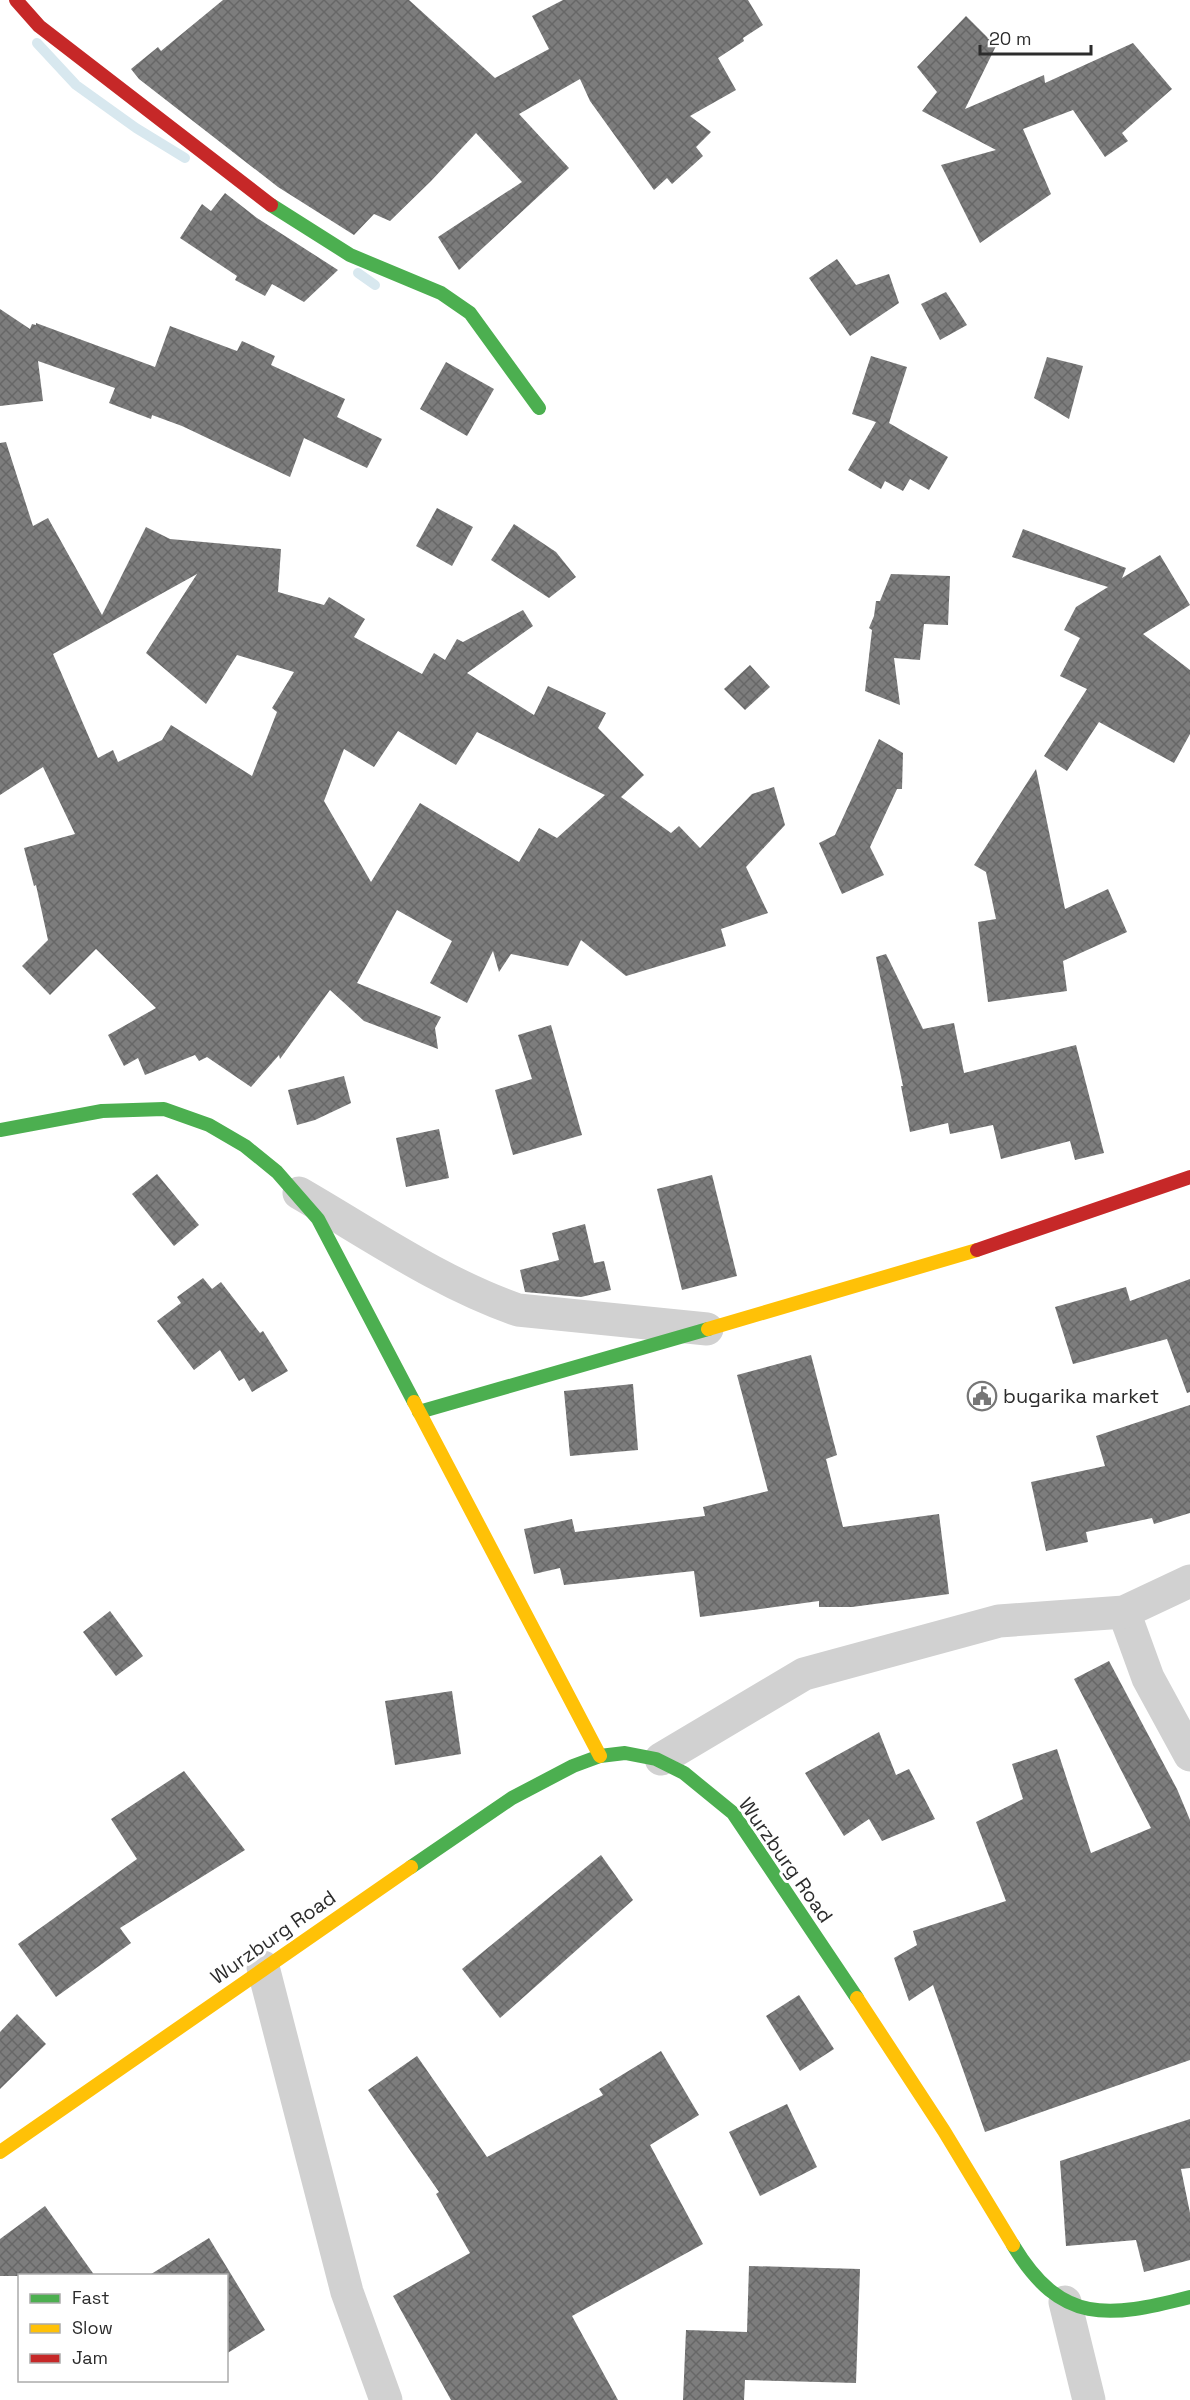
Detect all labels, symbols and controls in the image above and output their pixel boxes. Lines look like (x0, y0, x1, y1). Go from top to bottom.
scale bar (980, 18, 1091, 56)
text: 20 m (989, 27, 1032, 50)
public building icon: bugarika market (966, 1380, 998, 1412)
place label: bugarika market (1003, 1383, 1159, 1409)
street label: Wurzburg Road (733, 1792, 839, 1928)
street label: Wurzburg Road (205, 1884, 341, 1990)
legend (18, 2274, 228, 2382)
text: Fast (72, 2286, 109, 2309)
text: Slow (72, 2316, 113, 2339)
text: Jam (72, 2346, 108, 2369)

